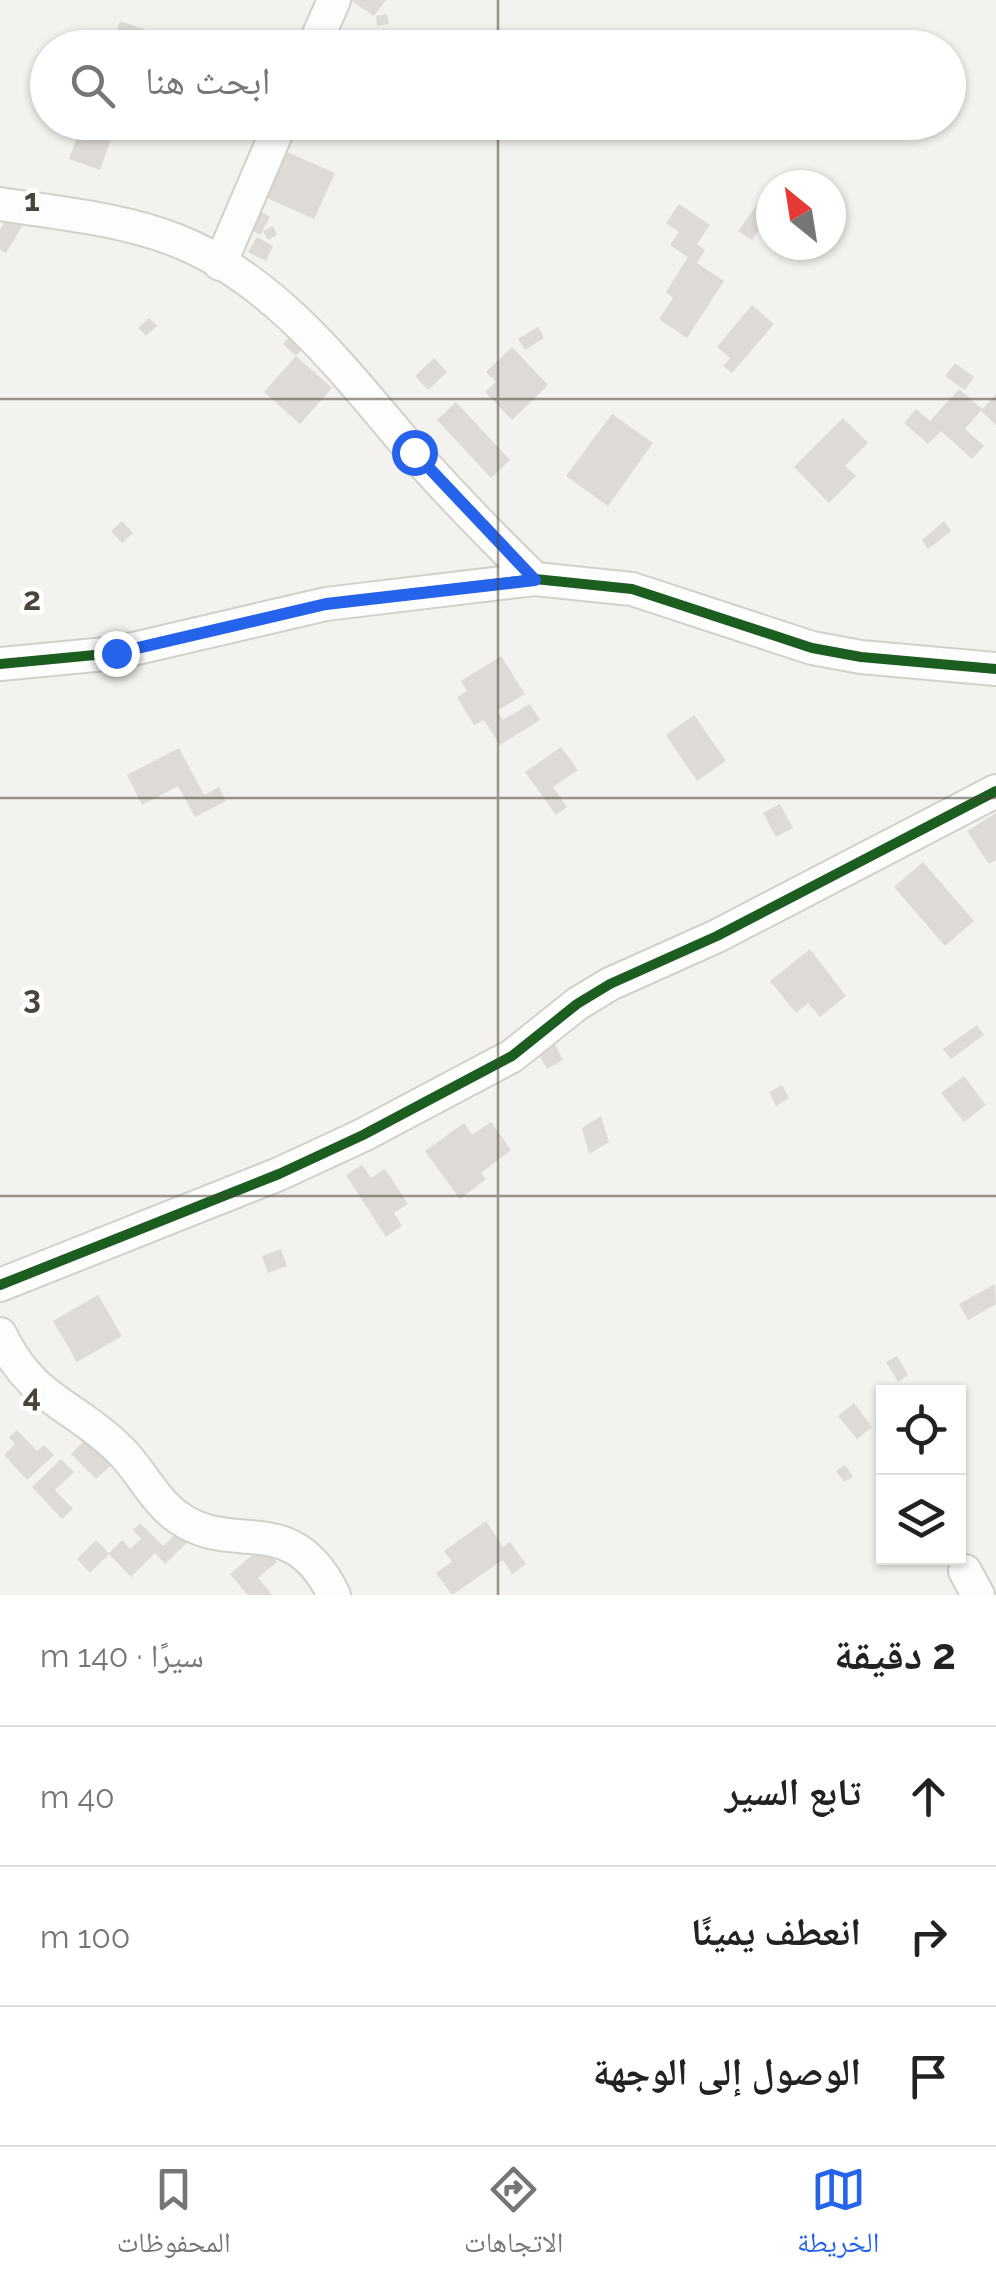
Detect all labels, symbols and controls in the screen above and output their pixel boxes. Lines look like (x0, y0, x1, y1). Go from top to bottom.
search box (30, 30, 966, 140)
icon: search (65, 58, 120, 113)
text: ابحث هنا (145, 58, 271, 103)
north arrow (756, 170, 846, 260)
text: 1 (24, 181, 40, 218)
route start (392, 430, 438, 476)
text: 2 (23, 580, 41, 617)
route end (94, 631, 140, 677)
text: 3 (23, 978, 41, 1015)
text: 4 (23, 1377, 41, 1414)
map controls (876, 1385, 966, 1565)
button: locate (876, 1385, 966, 1475)
button: layers (876, 1475, 966, 1565)
text: 2 دقيقة (834, 1630, 956, 1679)
text: سيرًا · 140 m (40, 1637, 204, 1674)
text: تابع السير (725, 1769, 861, 1814)
icon: ahead (901, 1769, 956, 1824)
text: 40 m (40, 1778, 115, 1815)
text: انعطف يمينًا (691, 1909, 861, 1954)
icon: right (901, 1909, 956, 1964)
text: 100 m (40, 1918, 130, 1955)
text: الوصول إلى الوجهة (593, 2049, 861, 2094)
icon: arrive (901, 2049, 956, 2104)
tab: المحفوظات (117, 2162, 231, 2270)
tab: الاتجاهات (464, 2162, 563, 2270)
tab: الخريطة (797, 2162, 879, 2270)

